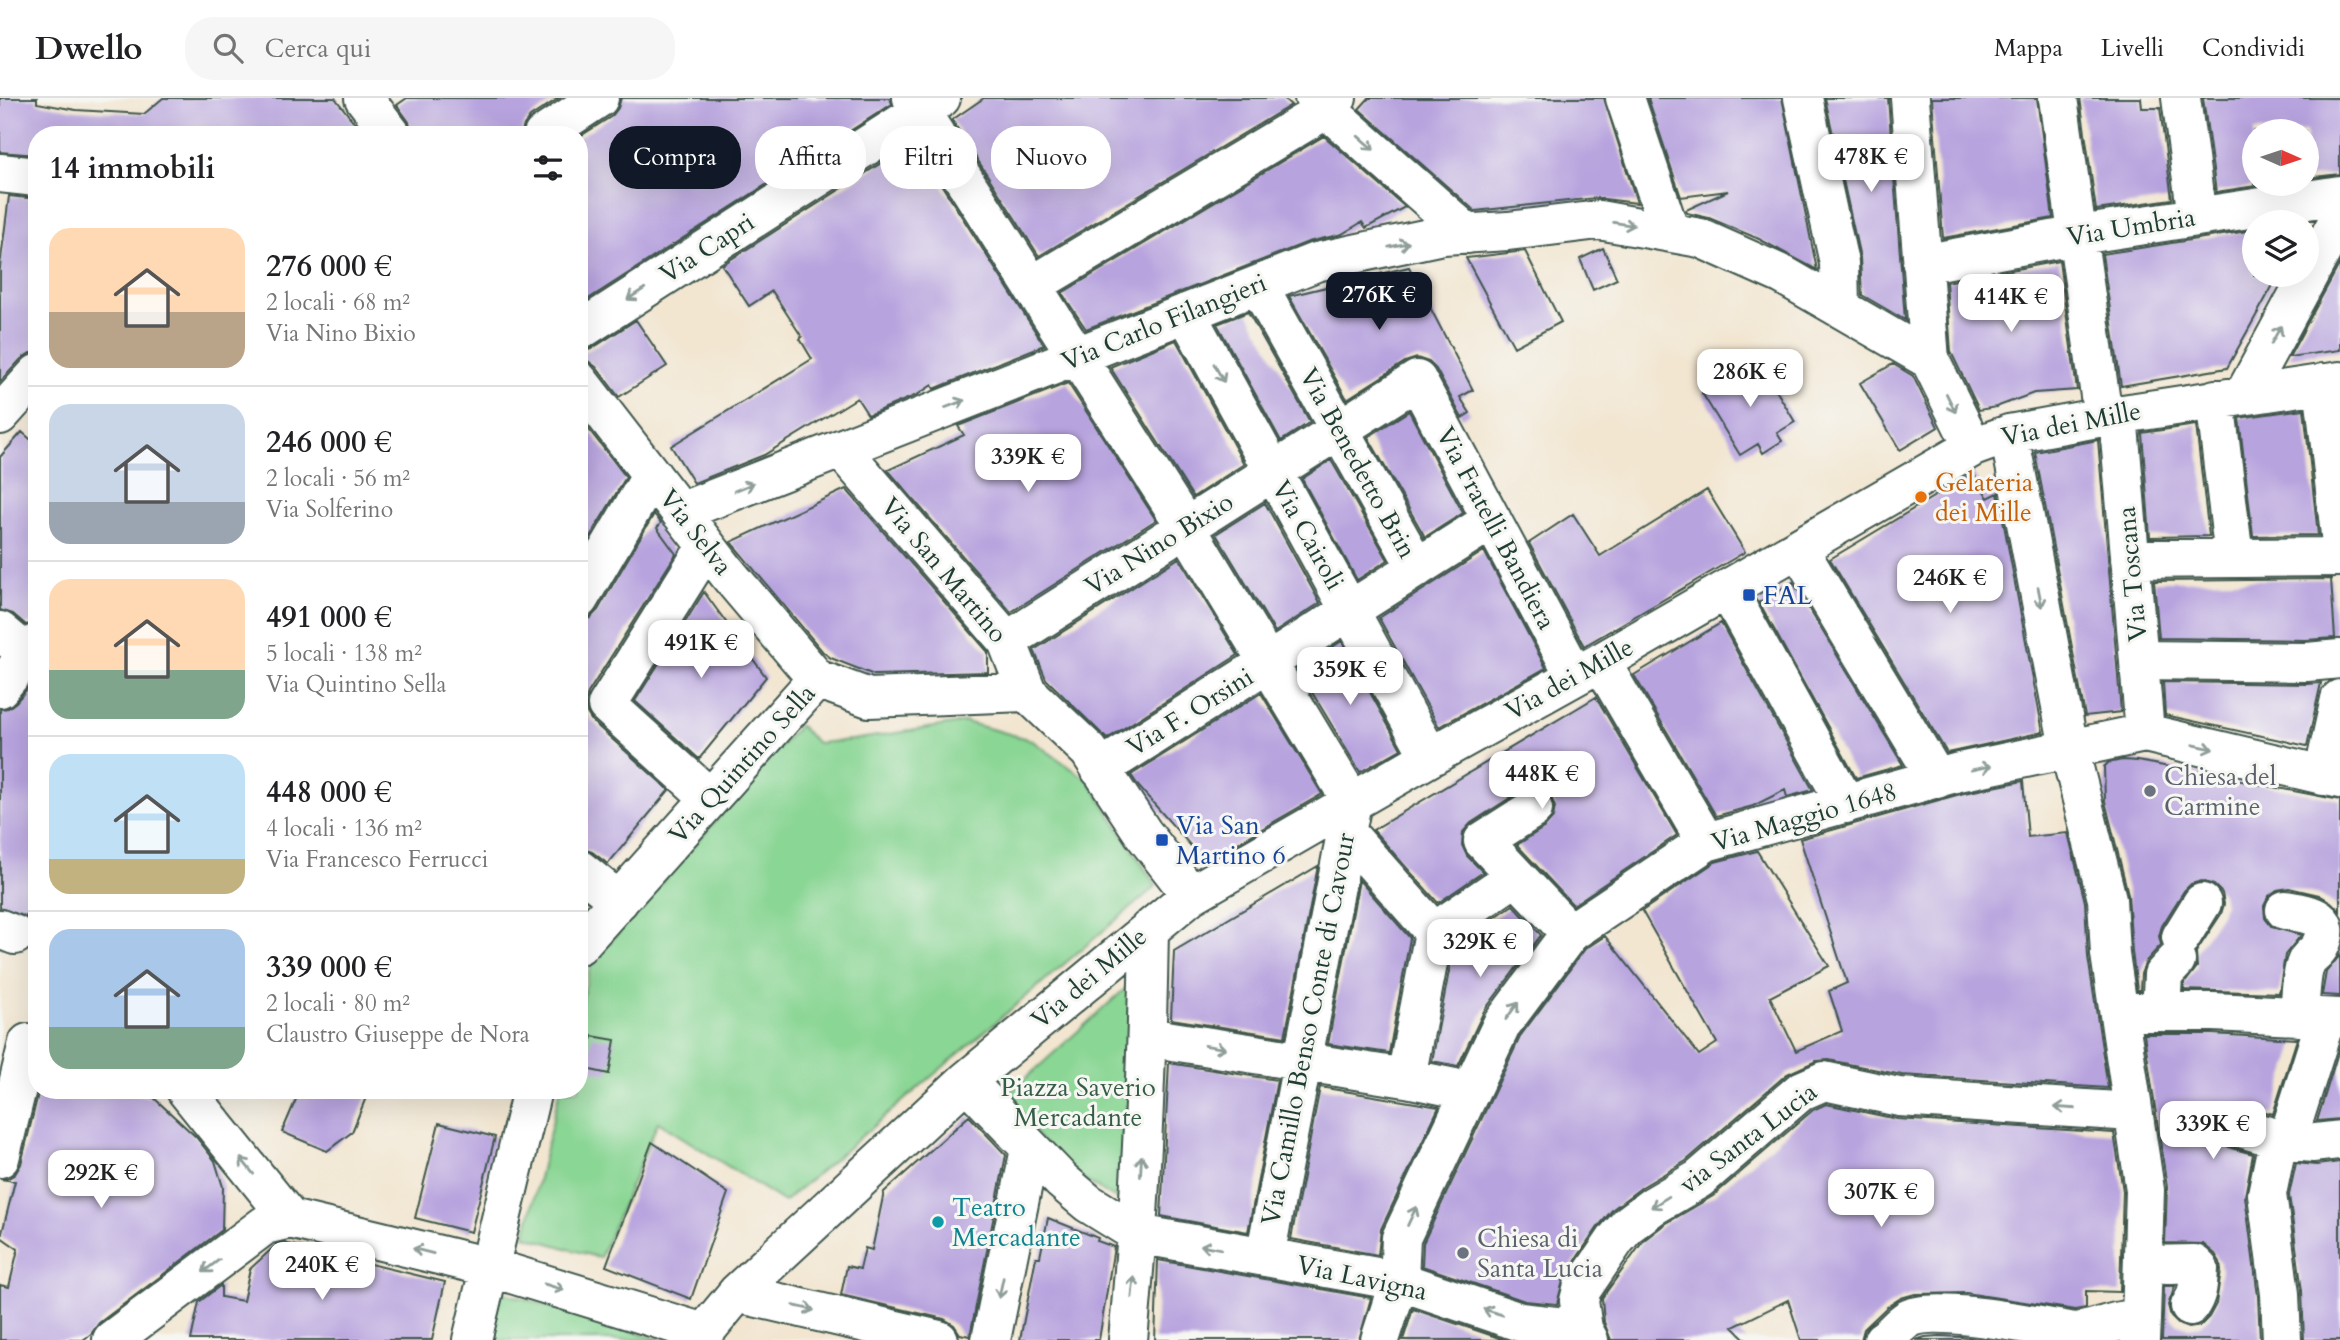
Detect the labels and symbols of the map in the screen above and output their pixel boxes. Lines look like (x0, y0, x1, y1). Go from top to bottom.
north arrow (2242, 119, 2319, 196)
pin: 478K € (1814, 134, 1928, 194)
one-way arrow (1356, 135, 1374, 151)
street label: Via Umbria (2064, 200, 2198, 254)
street label: Via Capri (653, 204, 761, 292)
one-way arrow (1613, 218, 1635, 231)
one-way arrow (1387, 237, 1410, 251)
street label: Via Carlo Filangieri (1056, 265, 1272, 379)
pin: 276K € (1322, 272, 1436, 332)
pin: 414K € (1954, 274, 2068, 334)
one-way arrow (627, 287, 647, 301)
one-way arrow (2269, 325, 2283, 345)
pin: 286K € (1693, 350, 1807, 409)
street label: Via Benedetto Brin (1291, 361, 1425, 565)
one-way arrow (1212, 363, 1226, 383)
one-way arrow (1945, 392, 1959, 413)
street label: Via dei Mille (1998, 393, 2144, 455)
one-way arrow (944, 397, 966, 410)
street label: Via Fratelli Bandiera (1428, 420, 1564, 636)
pin: 339K € (971, 434, 1085, 494)
place label: Gelateria dei Mille (1935, 465, 2033, 530)
street label: Via Cairoli (1263, 474, 1353, 596)
one-way arrow (732, 480, 754, 493)
street label: Via Selva (651, 482, 741, 582)
street label: Via Nino Bixio (1078, 484, 1240, 604)
marker: Gelateria dei Mille (1913, 489, 1929, 505)
street label: Via San Martino (873, 490, 1015, 650)
street label: Via Toscana (2109, 505, 2155, 643)
pin: 246K € (1893, 556, 2007, 615)
place label: FAL (1763, 578, 1812, 613)
one-way arrow (2034, 585, 2047, 608)
marker: FAL (1741, 587, 1757, 603)
pin: 491K € (644, 620, 758, 680)
street label: Via dei Mille (1499, 629, 1639, 729)
pin: 359K € (1293, 648, 1407, 707)
street label: Via F. Orsini (1120, 659, 1260, 765)
street label: Via Quintino Sella (661, 676, 823, 852)
one-way arrow (2191, 741, 2214, 754)
pin: 448K € (1485, 752, 1599, 811)
place label: Chiesa del Carmine (2164, 759, 2277, 824)
one-way arrow (1969, 760, 1992, 774)
street label: Via Maggio 1648 (1707, 774, 1901, 860)
marker: Chiesa del Carmine (2142, 783, 2158, 799)
place label: Via San Martino 6 (1176, 808, 1286, 873)
street label: Via Camillo Benso Conte di Cavour (1253, 829, 1363, 1228)
marker: Via San Martino 6 (1154, 832, 1170, 848)
street label: Via dei Mille (1024, 919, 1154, 1037)
pin: 329K € (1423, 920, 1537, 979)
one-way arrow (1504, 1003, 1519, 1021)
one-way arrow (1203, 1041, 1226, 1054)
park label: Piazza Saverio Mercadante (1000, 1070, 1156, 1135)
street label: via Santa Lucia (1672, 1075, 1824, 1201)
one-way arrow (2054, 1101, 2077, 1114)
pin: 339K € (2156, 1102, 2270, 1161)
pin: 292K € (44, 1150, 158, 1210)
one-way arrow (1135, 1155, 1148, 1177)
one-way arrow (239, 1157, 254, 1175)
pin: 307K € (1824, 1170, 1938, 1229)
place label: Teatro Mercadante (952, 1190, 1081, 1255)
one-way arrow (1651, 1195, 1670, 1210)
one-way arrow (1406, 1205, 1419, 1227)
marker: Teatro Mercadante (930, 1214, 946, 1230)
place label: Chiesa di Santa Lucia (1477, 1221, 1603, 1286)
one-way arrow (1200, 1240, 1223, 1253)
pin: 240K € (265, 1242, 379, 1302)
one-way arrow (412, 1244, 434, 1257)
marker: Chiesa di Santa Lucia (1455, 1245, 1471, 1261)
street label: Via Lavigna (1293, 1247, 1431, 1309)
one-way arrow (202, 1258, 221, 1273)
one-way arrow (994, 1276, 1008, 1299)
one-way arrow (1127, 1276, 1140, 1299)
one-way arrow (543, 1282, 565, 1295)
one-way arrow (792, 1303, 814, 1316)
one-way arrow (1482, 1305, 1504, 1318)

